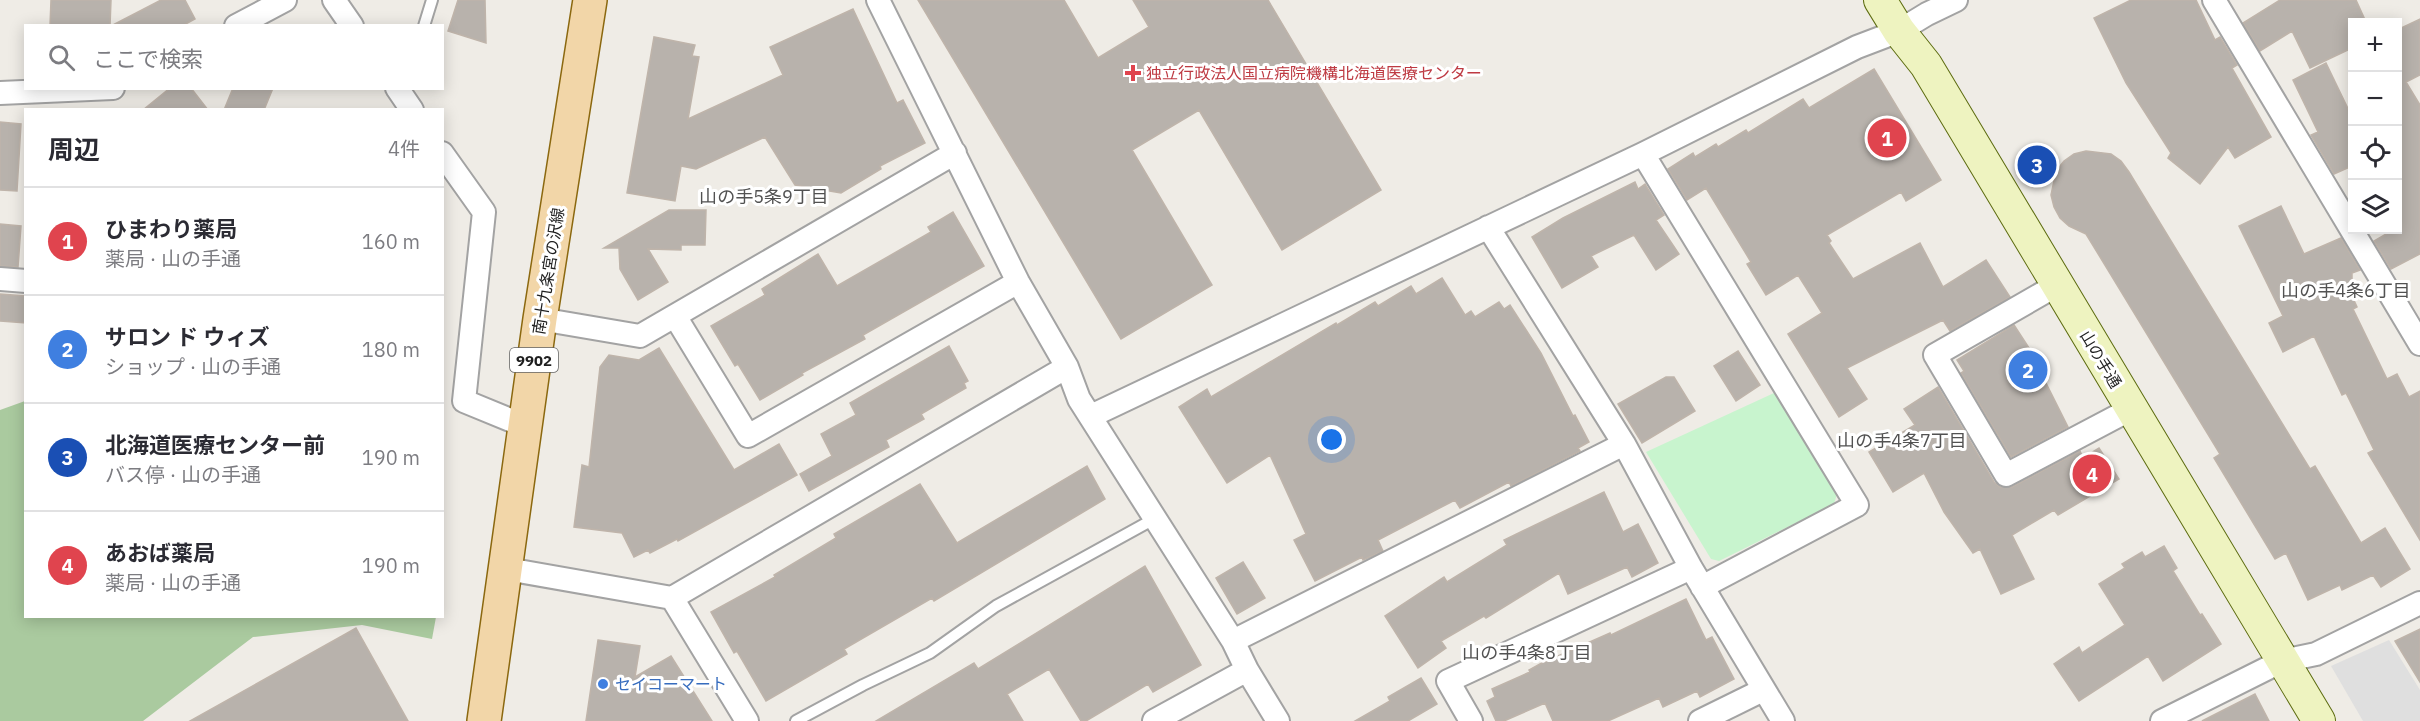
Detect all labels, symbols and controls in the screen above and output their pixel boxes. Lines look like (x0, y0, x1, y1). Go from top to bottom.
map controls (2348, 18, 2402, 234)
button: + (2348, 18, 2402, 72)
search box (24, 24, 444, 90)
icon: search (45, 41, 78, 74)
text: ここで検索 (93, 44, 203, 73)
place label: 独立行政法人国立病院機構北海道医療センター (1146, 63, 1482, 83)
marker: 独立行政法人国立病院機構北海道医療センター (1124, 64, 1142, 82)
button: − (2348, 72, 2402, 126)
pin: 1 (1868, 116, 1906, 160)
button: locate (2348, 126, 2402, 180)
text: 周辺 (48, 132, 100, 166)
text: 4件 (388, 135, 420, 162)
pin: 3 (2018, 142, 2056, 188)
button: layers (2348, 180, 2402, 234)
district label: 山の手5条9丁目 (699, 185, 829, 208)
street label: 南十九条宮の沢線 (528, 206, 568, 336)
text: ひまわり薬局 (105, 214, 237, 243)
text: 1 (62, 228, 74, 255)
text: 160 m (362, 228, 420, 255)
text: 薬局 · 山の手通 (105, 245, 241, 272)
district label: 山の手4条6丁目 (2281, 279, 2411, 302)
text: サロン ド ウィズ (105, 322, 269, 351)
street label: 山の手通 (2076, 326, 2126, 392)
text: 2 (62, 336, 74, 363)
text: 180 m (362, 336, 420, 363)
road number: 9902 (510, 348, 558, 372)
pin: 2 (2008, 348, 2048, 392)
text: ショップ · 山の手通 (105, 353, 281, 380)
your location (1317, 425, 1346, 454)
district label: 山の手4条7丁目 (1837, 429, 1967, 452)
text: 北海道医療センター前 (105, 430, 325, 459)
text: 3 (62, 444, 74, 471)
text: 190 m (362, 444, 420, 471)
pin: 4 (2072, 452, 2112, 496)
text: バス停 · 山の手通 (105, 461, 261, 488)
text: あおば薬局 (105, 538, 215, 567)
text: 4 (62, 552, 74, 579)
text: 190 m (362, 552, 420, 579)
text: 薬局 · 山の手通 (105, 569, 241, 596)
district label: 山の手4条8丁目 (1462, 641, 1592, 664)
place label: セイコーマート (615, 674, 727, 694)
marker: セイコーマート (596, 677, 610, 691)

